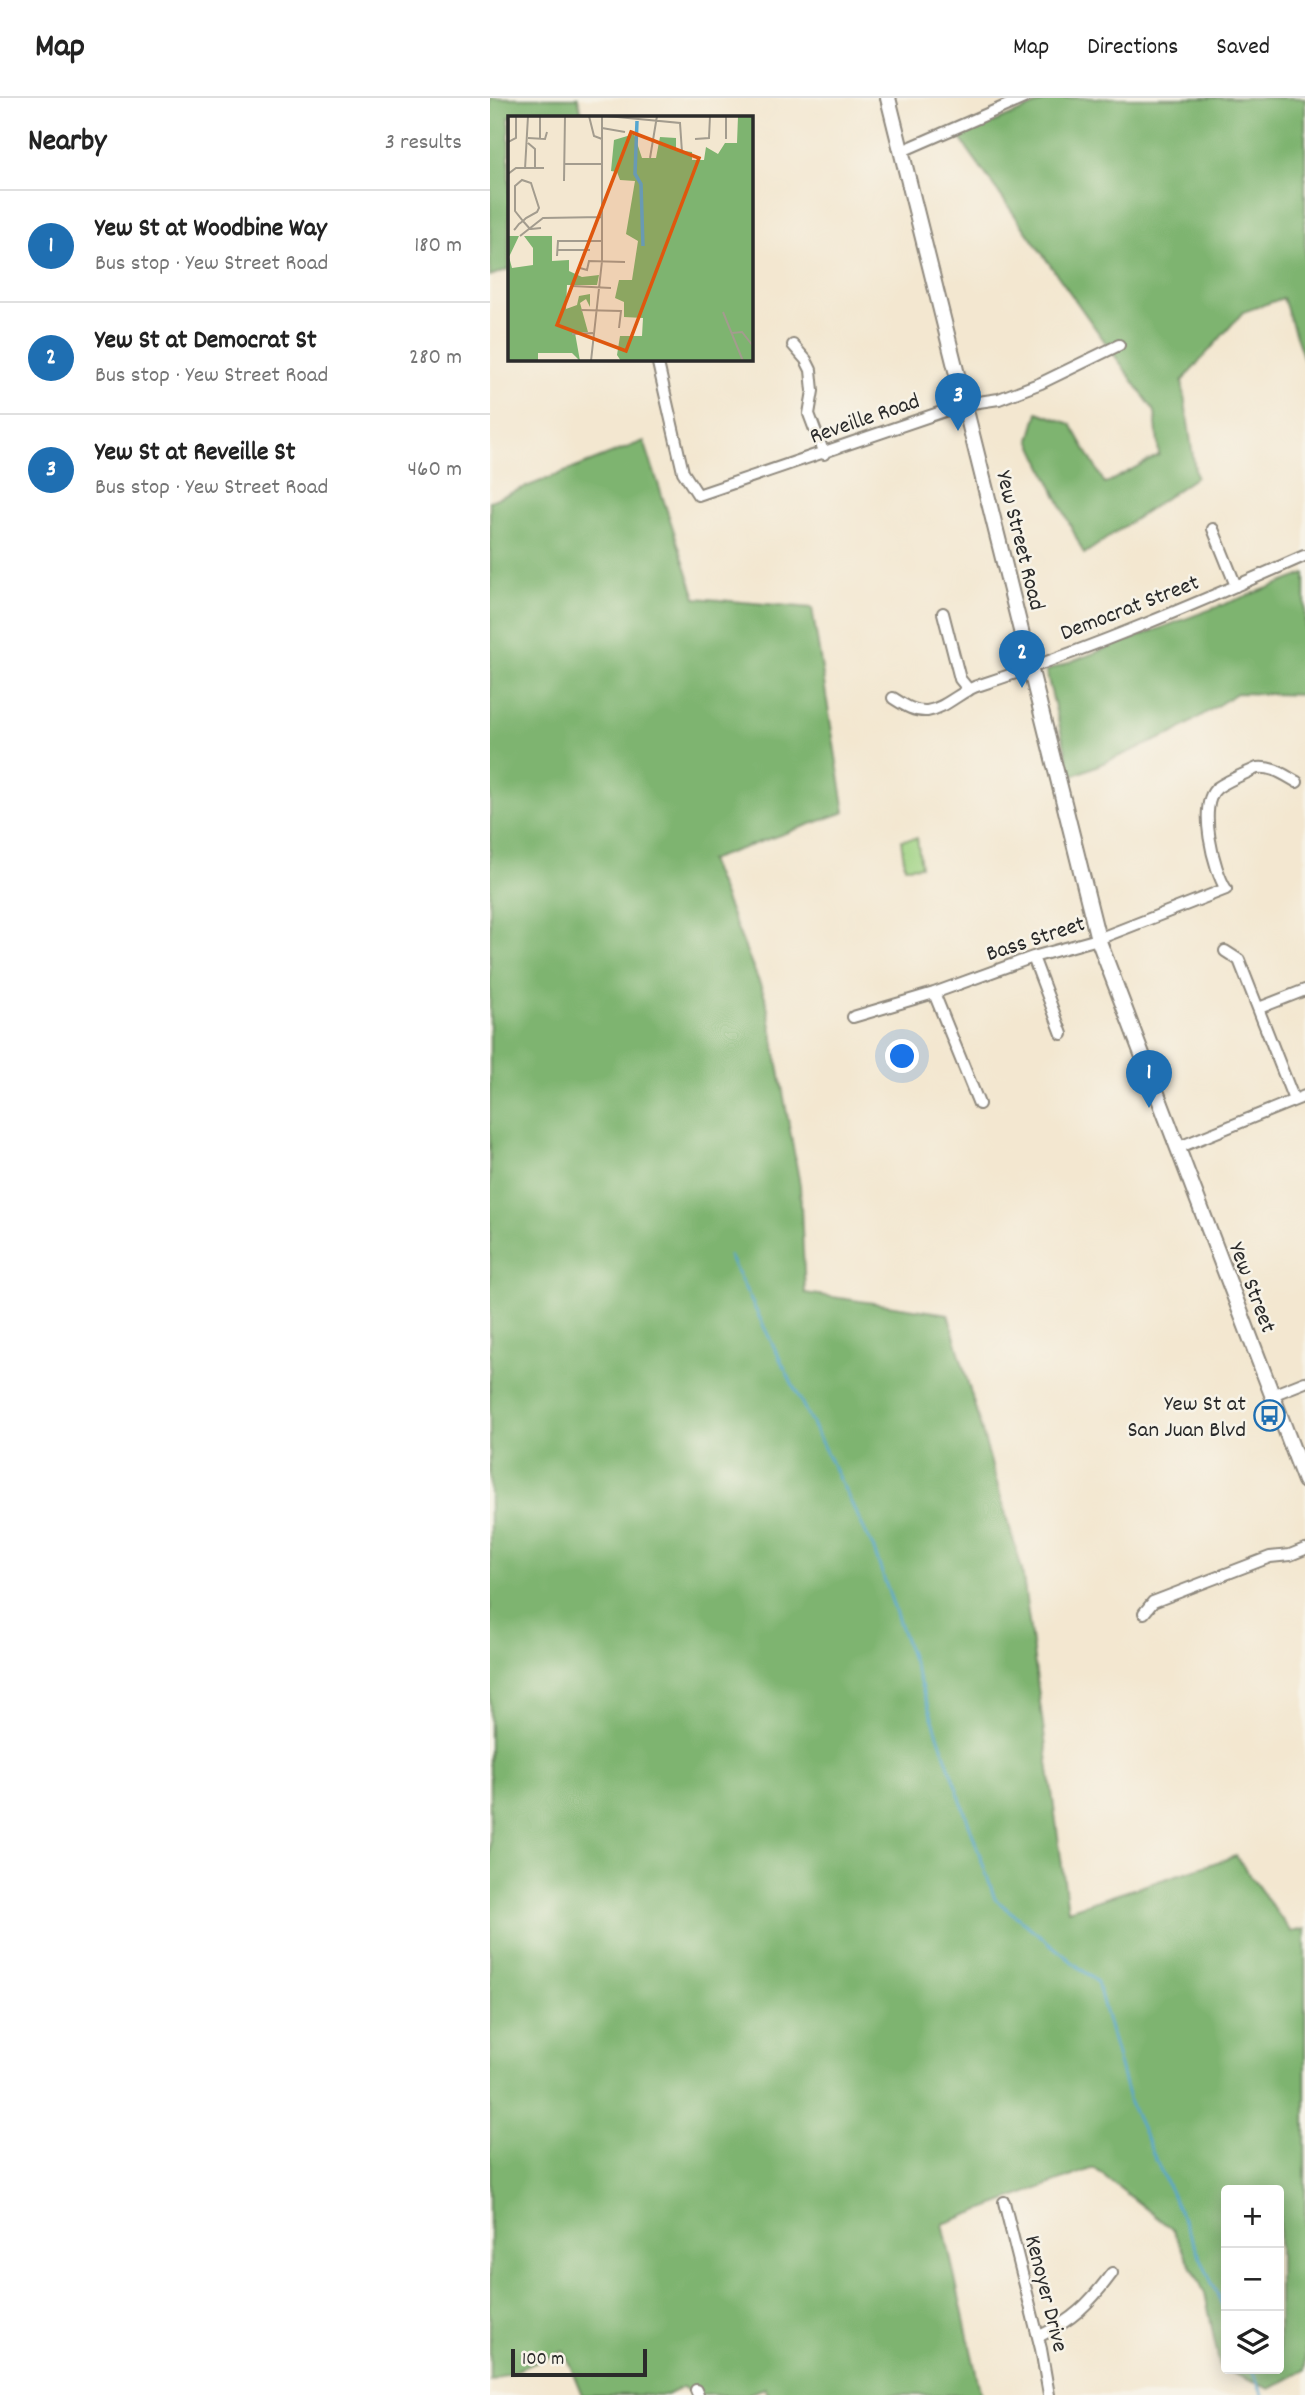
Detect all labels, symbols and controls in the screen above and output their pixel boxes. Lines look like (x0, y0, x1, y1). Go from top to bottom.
text: Map (35, 25, 85, 72)
text: Map (1013, 31, 1049, 65)
text: Directions (1087, 31, 1178, 65)
text: Saved (1216, 31, 1270, 65)
inset map (508, 116, 752, 360)
text: Nearby (28, 122, 106, 165)
text: 3 results (385, 127, 462, 160)
text: Yew St at Woodbine Way (95, 211, 327, 248)
text: 1 (48, 230, 54, 263)
text: 180 m (414, 230, 462, 263)
text: Bus stop · Yew Street Road (95, 248, 328, 281)
text: Yew St at Democrat St (95, 323, 317, 360)
text: 2 (46, 342, 56, 375)
text: 280 m (409, 342, 462, 375)
text: Bus stop · Yew Street Road (95, 360, 328, 393)
pin: 3 (935, 373, 981, 431)
street label: Reveille Road (806, 386, 925, 455)
text: Yew St at Reveille St (95, 435, 295, 472)
text: 3 (46, 454, 56, 487)
text: 460 m (408, 454, 462, 487)
street label: Yew Street Road (985, 468, 1052, 614)
text: Bus stop · Yew Street Road (95, 472, 328, 505)
street label: Democrat Street (1056, 568, 1204, 651)
pin: 2 (999, 630, 1045, 688)
street label: Bass Street (982, 909, 1090, 972)
your location (885, 1039, 919, 1073)
pin: 1 (1126, 1050, 1172, 1108)
street label: Yew Street (1218, 1238, 1283, 1338)
place label: Yew St at San Juan Blvd (1127, 1389, 1246, 1448)
bus stop icon: Yew St at San Juan Blvd (1252, 1398, 1286, 1432)
map controls (1221, 2185, 1284, 2374)
button: + (1221, 2185, 1284, 2248)
street label: Kenoyer Drive (1014, 2232, 1075, 2356)
button: − (1221, 2248, 1284, 2311)
button: layers (1221, 2311, 1284, 2374)
scale bar (511, 2346, 648, 2378)
text: 100 m (522, 2347, 564, 2374)

